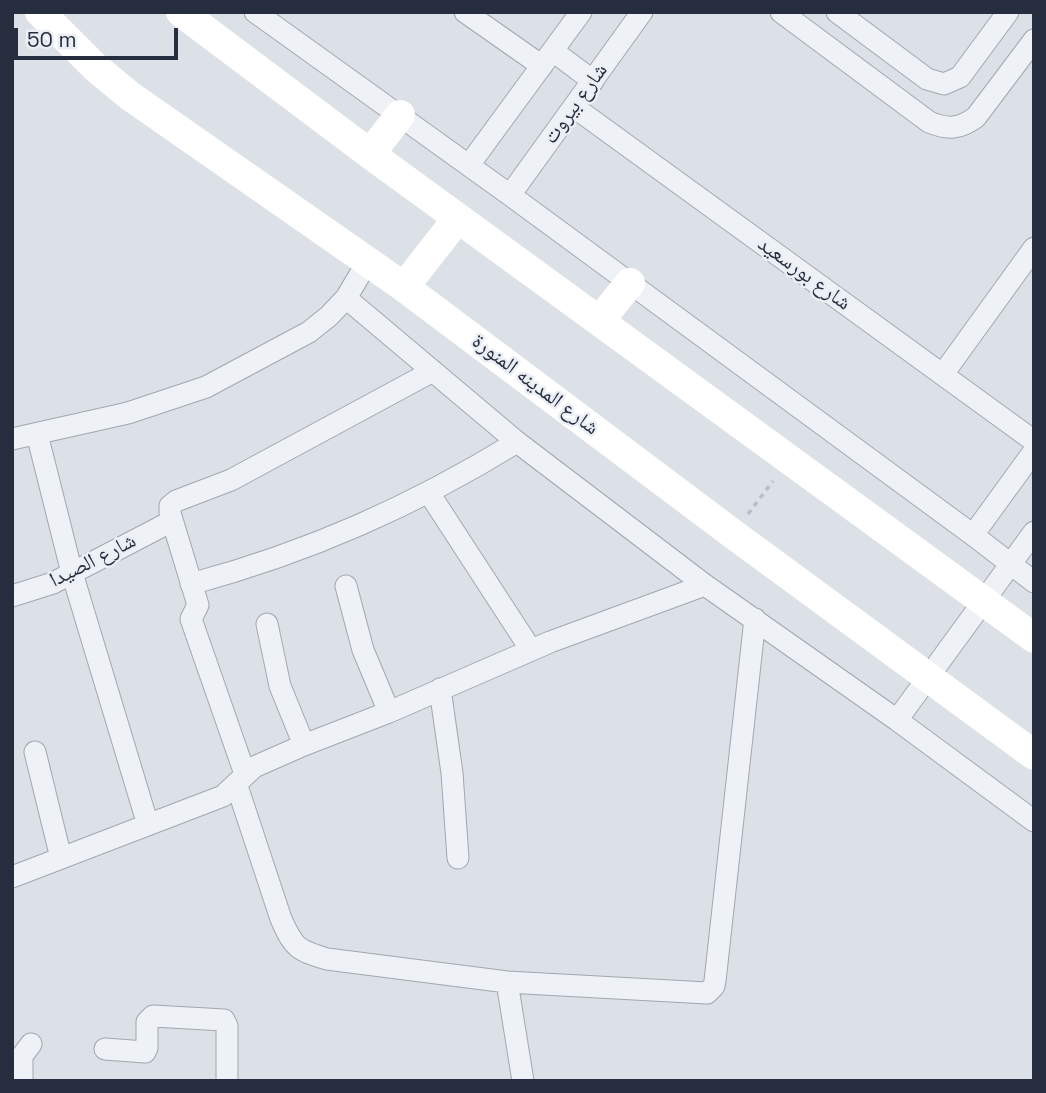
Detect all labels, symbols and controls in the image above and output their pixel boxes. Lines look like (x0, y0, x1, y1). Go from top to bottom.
scale bar (18, 14, 182, 58)
text: 50 m (27, 26, 77, 53)
street label: شارع بيروت (538, 59, 614, 149)
street label: شارع بورسعيد (752, 232, 856, 316)
street label: شارع المدينه المنورة (467, 329, 603, 441)
street label: شارع الصيدا (46, 529, 140, 593)

